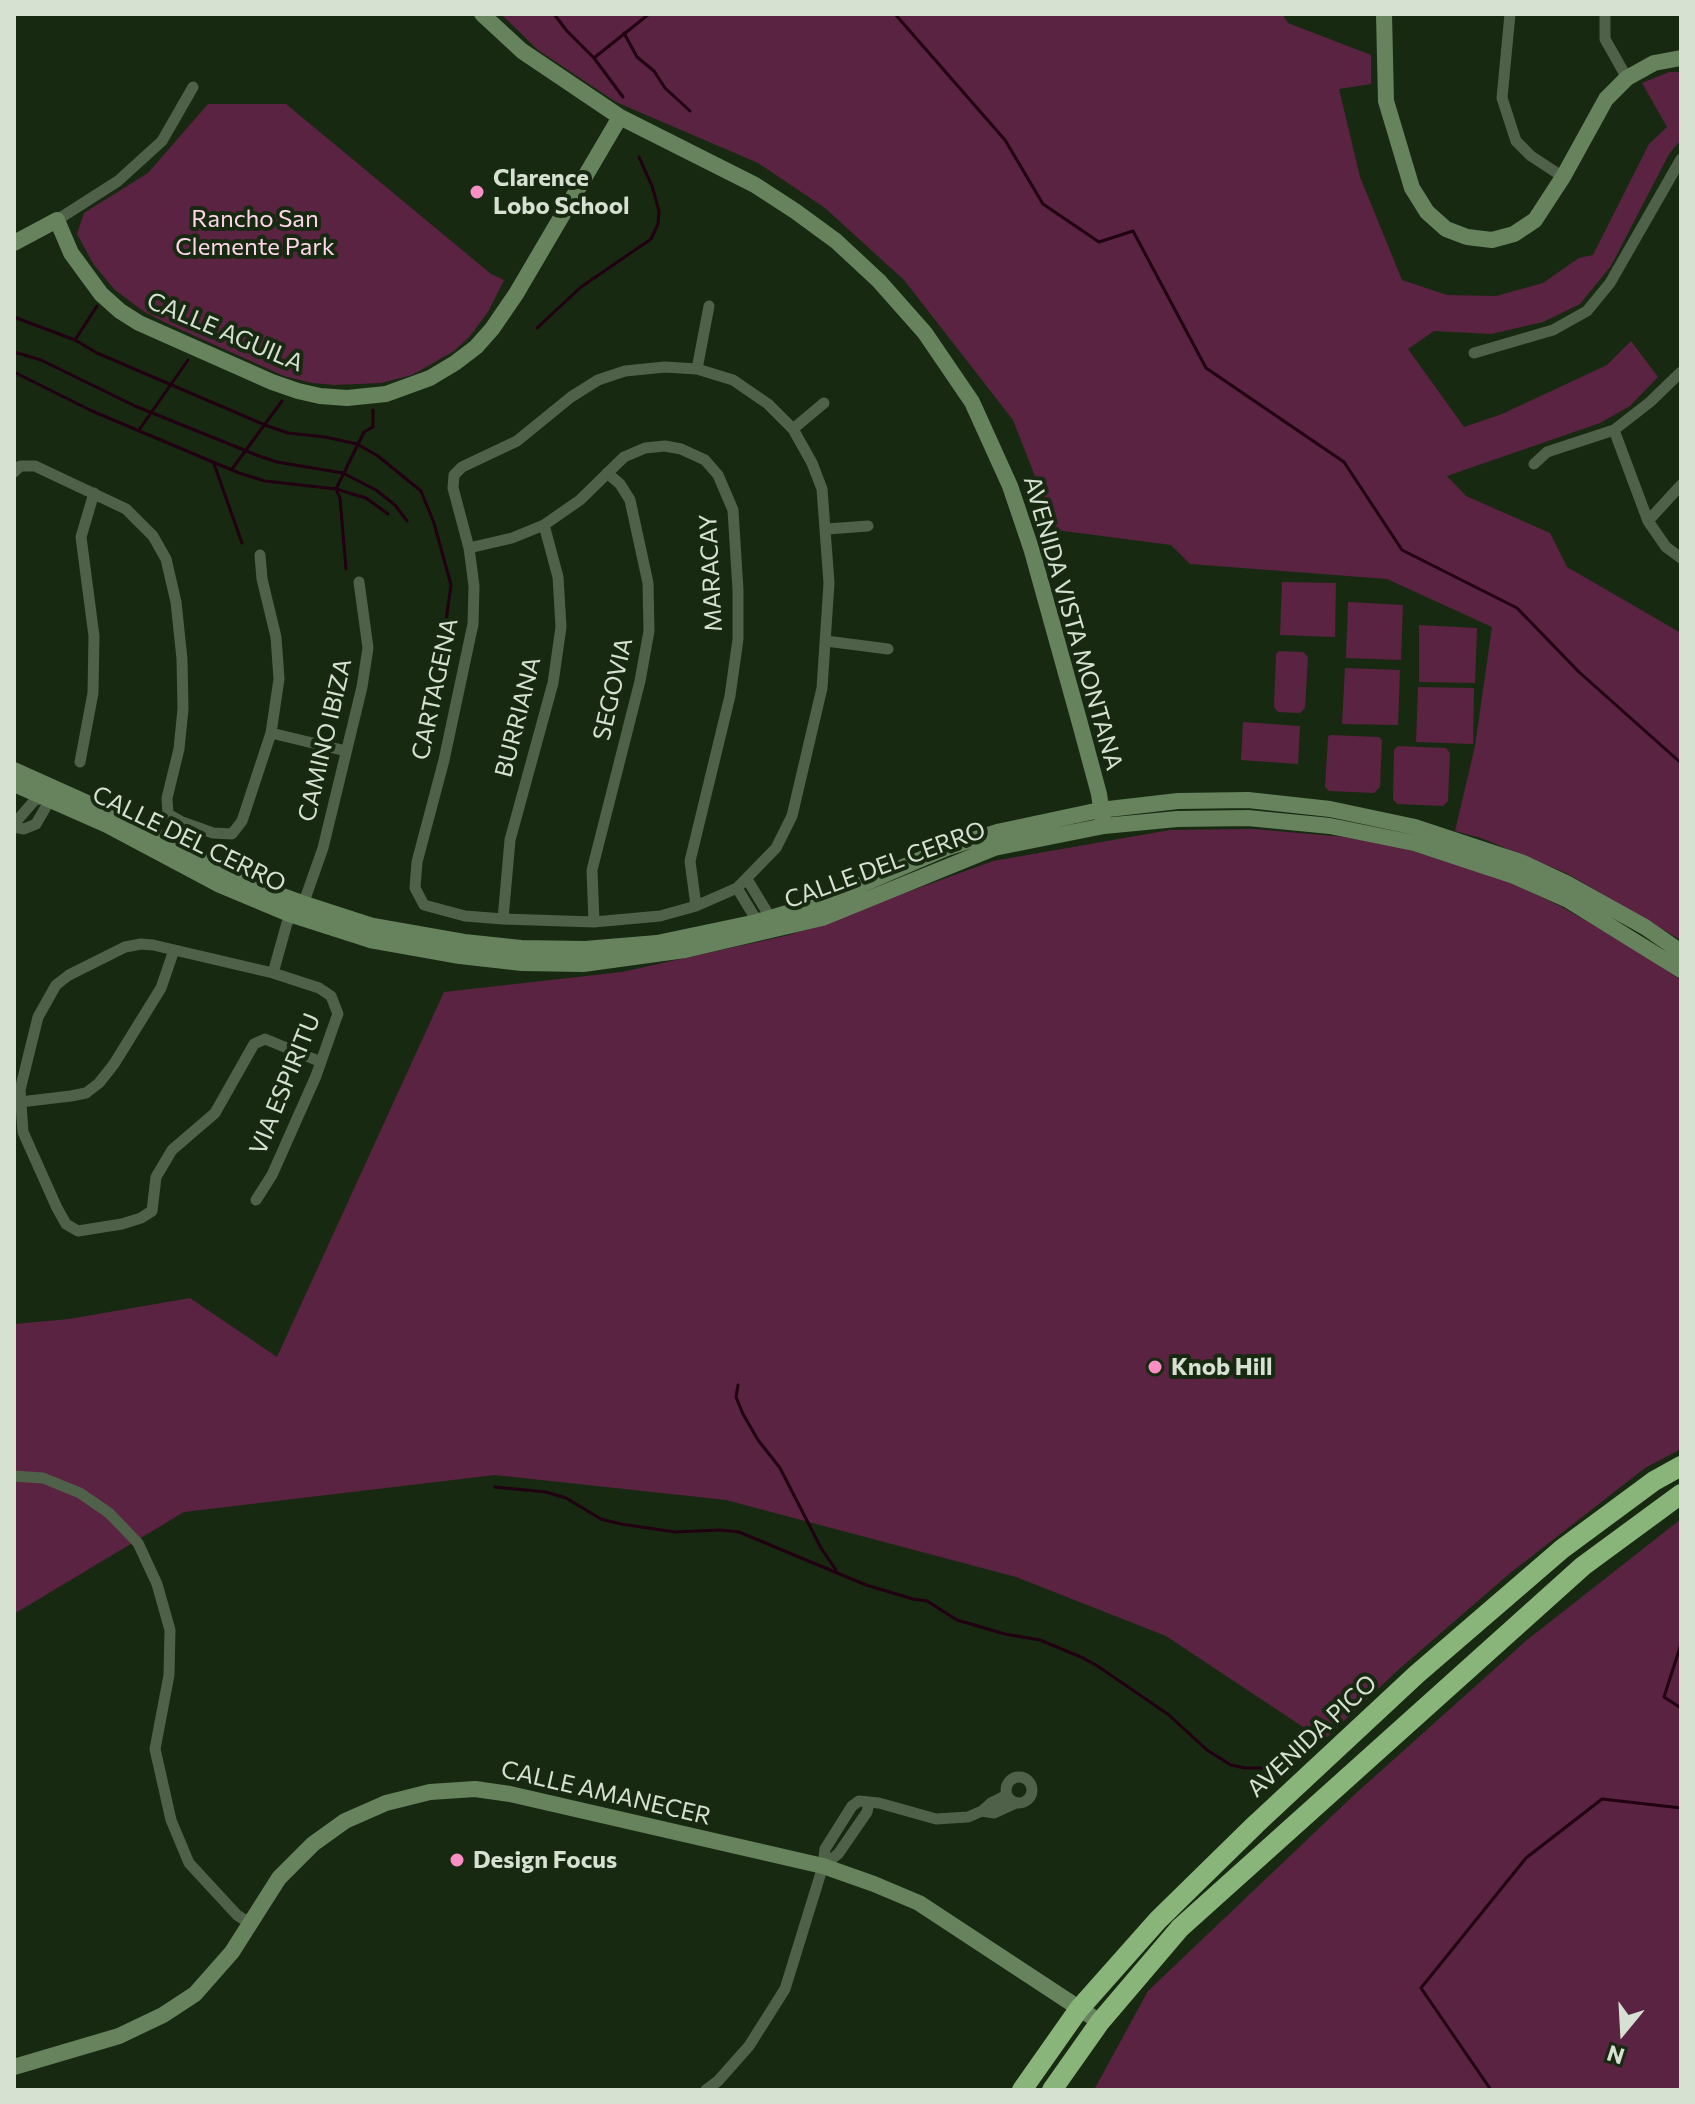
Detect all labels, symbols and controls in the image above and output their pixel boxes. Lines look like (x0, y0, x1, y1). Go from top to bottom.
place label: Clarence Lobo School (493, 164, 630, 220)
marker: Clarence Lobo School (468, 183, 486, 201)
park label: Rancho San Clemente Park (175, 205, 335, 261)
street label: CALLE AGUILA (142, 286, 308, 378)
street label: AVENIDA VISTA MONTANA (1017, 473, 1129, 773)
street label: MARACAY (694, 513, 728, 633)
street label: CARTAGENA (406, 615, 464, 763)
street label: SEGOVIA (587, 635, 639, 743)
street label: BURRIANA (489, 654, 547, 780)
street label: CAMINO IBIZA (292, 656, 358, 824)
street label: CALLE DEL CERRO (88, 780, 290, 898)
street label: CALLE DEL CERRO (781, 815, 989, 915)
street label: VIA ESPIRITU (244, 1009, 326, 1159)
place label: Knob Hill (1171, 1353, 1273, 1381)
marker: Knob Hill (1146, 1358, 1164, 1376)
street label: AVENIDA PICO (1241, 1669, 1383, 1803)
street label: CALLE AMANECER (498, 1755, 714, 1831)
place label: Design Focus (473, 1846, 617, 1874)
marker: Design Focus (448, 1851, 466, 1869)
north arrow (1583, 1992, 1663, 2072)
text: N (1603, 2040, 1627, 2071)

